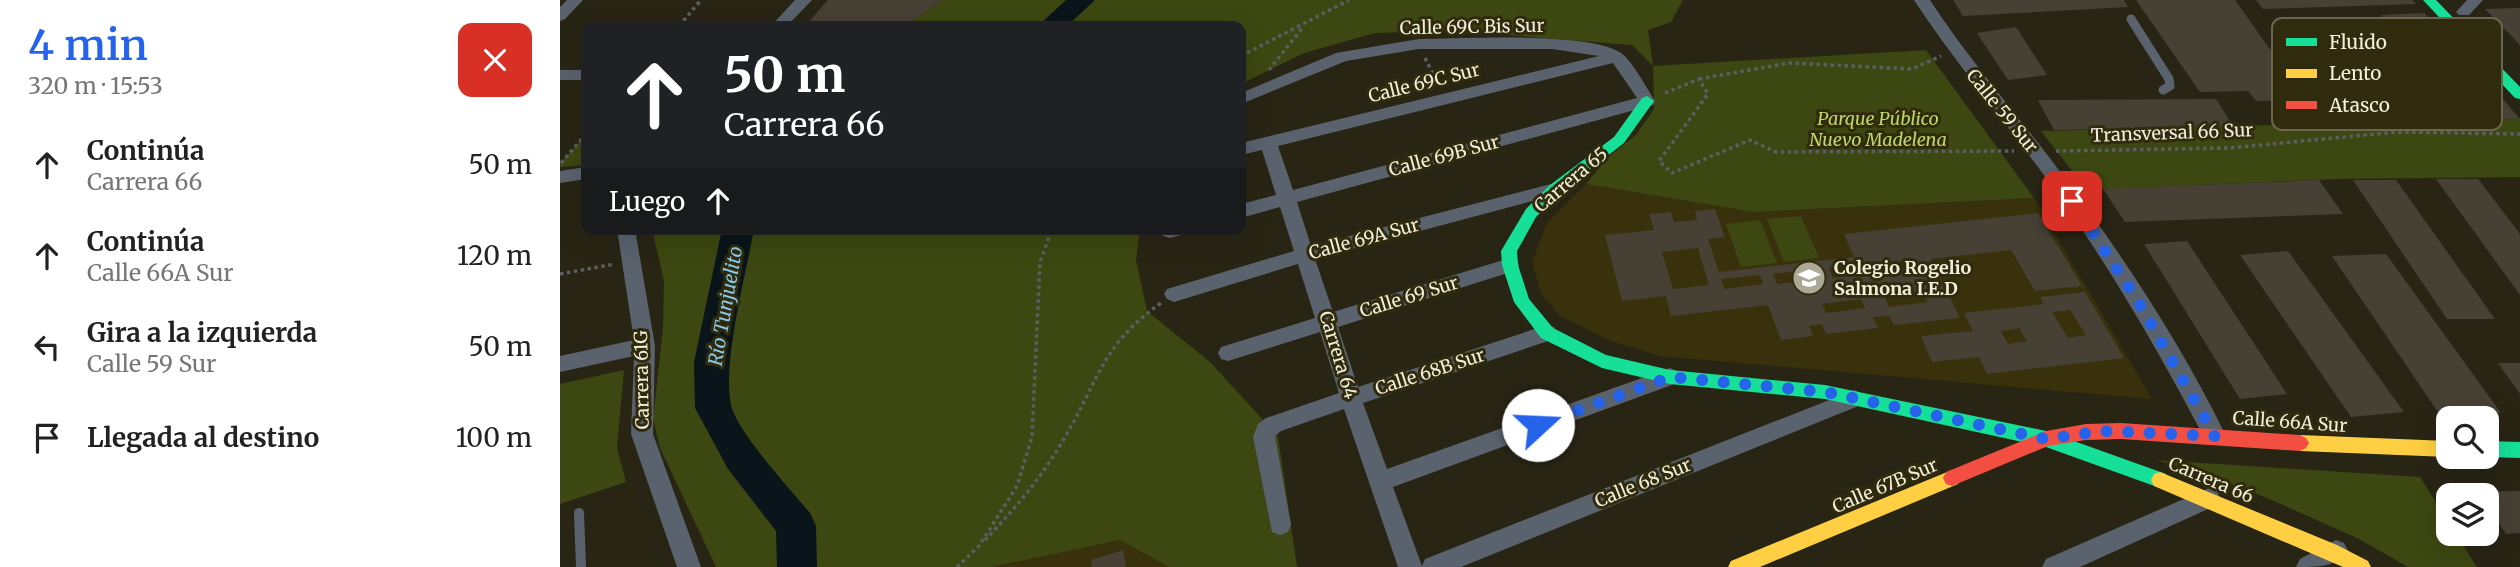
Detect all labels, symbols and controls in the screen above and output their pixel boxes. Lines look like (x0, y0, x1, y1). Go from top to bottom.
street label: Calle 69C Bis Sur (1399, 14, 1545, 39)
legend (2272, 18, 2502, 130)
text: 4 min (28, 19, 148, 71)
button: close (458, 23, 532, 97)
text: Fluido (2329, 30, 2387, 54)
text: 50 m (724, 44, 845, 105)
icon: ahead (609, 49, 700, 140)
street label: Calle 69C Sur (1366, 58, 1482, 107)
text: Lento (2329, 61, 2381, 85)
street label: Calle 59 Sur (1962, 64, 2043, 157)
text: 320 m · 15:53 (28, 71, 163, 100)
text: Atasco (2328, 93, 2390, 117)
text: Carrera 66 (724, 105, 885, 145)
park label: Parque Público Nuevo Madelena (1809, 107, 1947, 151)
street label: Transversal 66 Sur (2090, 118, 2254, 147)
street label: Calle 69B Sur (1386, 130, 1502, 181)
text: Continúa (87, 134, 205, 167)
street label: Carrera 65 (1529, 142, 1612, 217)
icon: ahead (28, 146, 66, 184)
text: 50 m (468, 148, 532, 181)
text: Carrera 66 (87, 167, 202, 196)
pin (2042, 171, 2102, 231)
icon: ahead (699, 182, 737, 220)
icon: arrive (2053, 182, 2091, 220)
text: Luego (609, 185, 685, 218)
street label: Calle 69A Sur (1306, 213, 1422, 264)
text: Continúa (87, 225, 205, 258)
icon: ahead (28, 237, 66, 275)
text: 120 m (457, 239, 532, 272)
water label: Río Tunjuelito (703, 244, 747, 368)
place label: Colegio Rogelio Salmona I.E.D (1834, 256, 1972, 300)
text: Calle 66A Sur (87, 258, 234, 287)
school or university icon: Colegio Rogelio Salmona I.E.D (1790, 259, 1828, 297)
street label: Calle 69 Sur (1357, 271, 1461, 322)
street label: Carrera 64 (1314, 308, 1363, 402)
text: Gira a la izquierda (87, 316, 317, 349)
icon: left (28, 328, 66, 366)
text: 50 m (468, 330, 532, 363)
street label: Carrera 61G (629, 330, 654, 430)
street label: Calle 68B Sur (1372, 343, 1488, 400)
text: Calle 59 Sur (87, 349, 216, 378)
position arrow (1501, 388, 1575, 462)
street label: Calle 66A Sur (2232, 406, 2348, 437)
map controls (2436, 406, 2499, 546)
button: search (2436, 406, 2499, 469)
icon: arrive (28, 419, 66, 457)
text: Llegada al destino (87, 421, 319, 454)
text: 100 m (456, 421, 532, 454)
street label: Carrera 66 (2165, 451, 2257, 508)
street label: Calle 68 Sur (1591, 453, 1694, 512)
street label: Calle 67B Sur (1829, 453, 1941, 518)
button: layers (2436, 483, 2499, 546)

